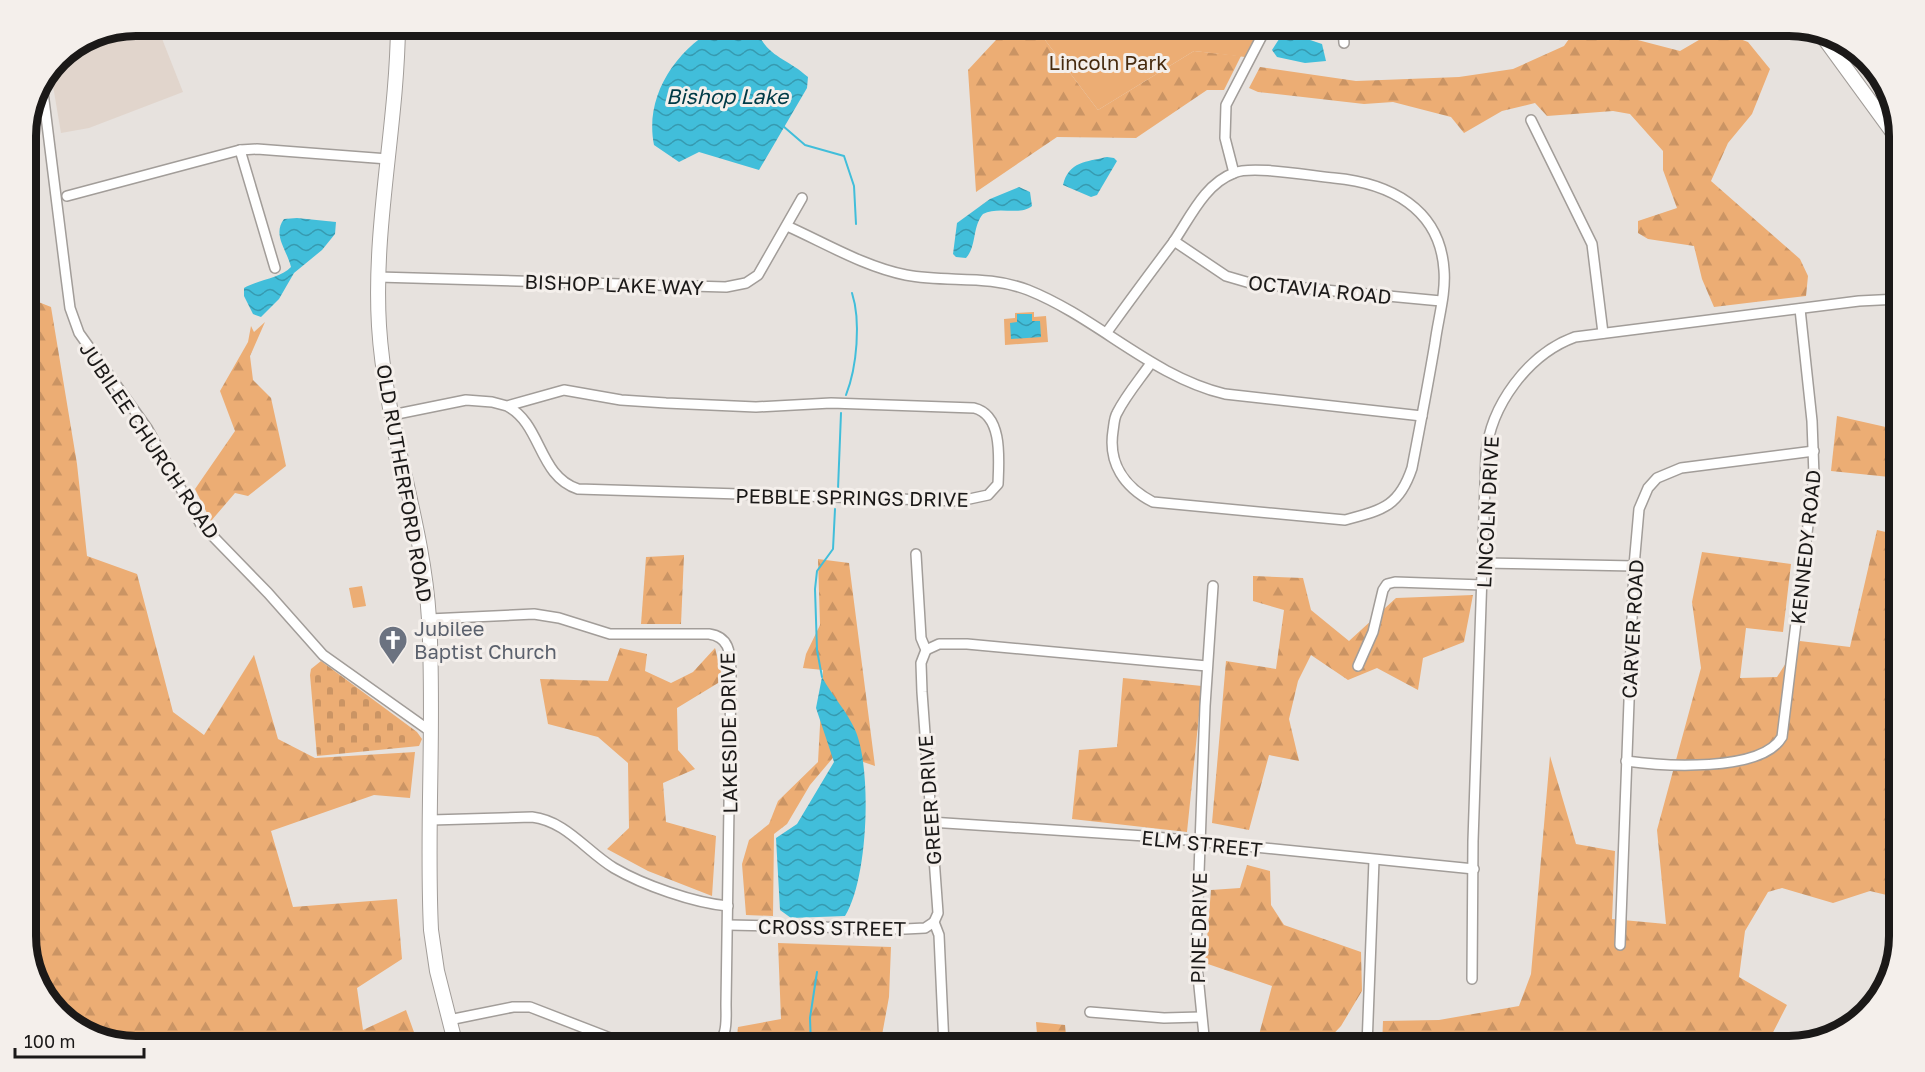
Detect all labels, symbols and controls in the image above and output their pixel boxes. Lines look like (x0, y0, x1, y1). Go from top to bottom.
park label: Lincoln Park (1049, 50, 1167, 74)
water label: Bishop Lake (666, 83, 790, 109)
street label: BISHOP LAKE WAY (524, 269, 704, 299)
street label: OCTAVIA ROAD (1247, 270, 1393, 308)
street label: JUBILEE CHURCH ROAD (75, 337, 225, 543)
street label: OLD RUTHERFORD ROAD (372, 362, 438, 604)
street label: LINCOLN DRIVE (1471, 435, 1503, 589)
street label: KENNEDY ROAD (1785, 469, 1825, 625)
street label: PEBBLE SPRINGS DRIVE (735, 483, 969, 511)
street label: CARVER ROAD (1616, 559, 1648, 699)
place label: Jubilee Baptist Church (414, 616, 557, 663)
church icon: Jubilee Baptist Church (377, 624, 409, 666)
street label: LAKESIDE DRIVE (715, 652, 741, 814)
street label: GREER DRIVE (912, 734, 946, 866)
street label: ELM STREET (1140, 825, 1264, 861)
street label: PINE DRIVE (1185, 872, 1211, 984)
street label: CROSS STREET (758, 914, 906, 940)
scale bar (15, 1021, 144, 1059)
text: 100 m (24, 1030, 75, 1052)

